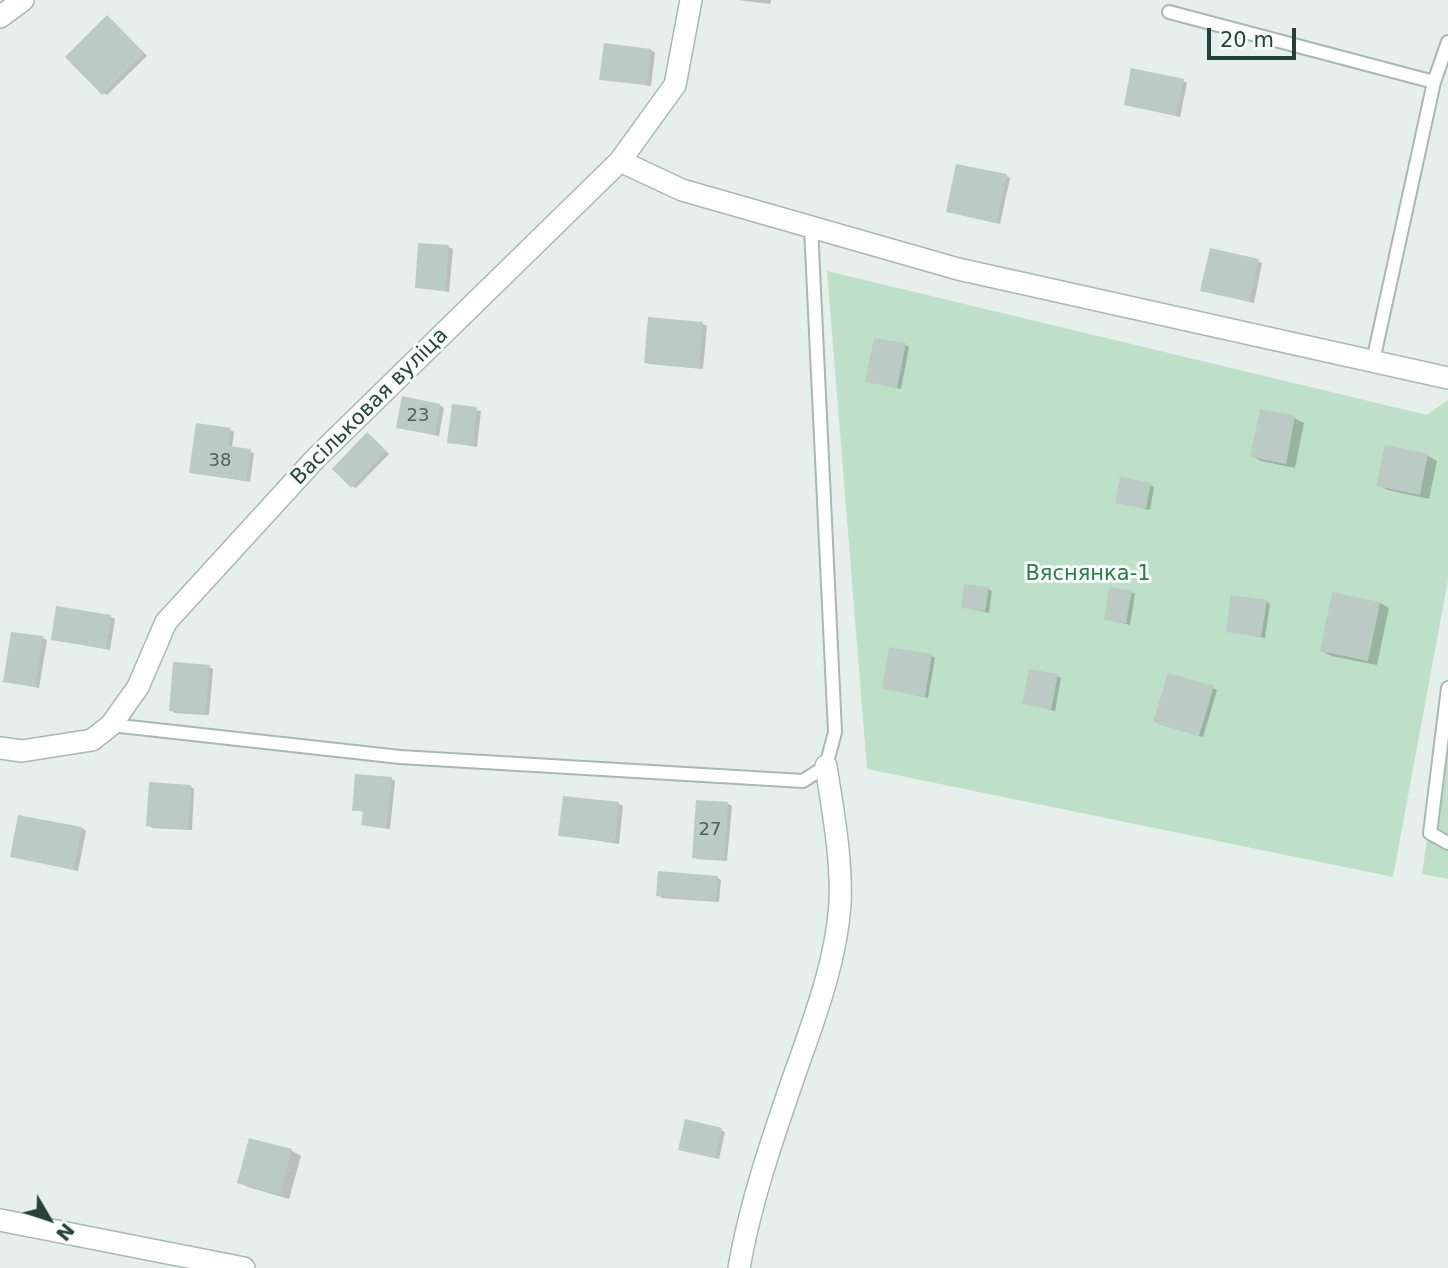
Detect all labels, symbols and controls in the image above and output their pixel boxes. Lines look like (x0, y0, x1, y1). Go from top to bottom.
scale bar (1210, 14, 1299, 58)
text: 20 m (1220, 28, 1274, 52)
street label: Васільковая вуліца (286, 323, 454, 491)
house number: 23 (407, 405, 429, 427)
house number: 38 (209, 450, 231, 472)
park label: Вяснянка-1 (1025, 562, 1151, 588)
house number: 27 (699, 819, 721, 841)
north arrow (14, 1184, 84, 1254)
text: N (52, 1219, 79, 1245)

